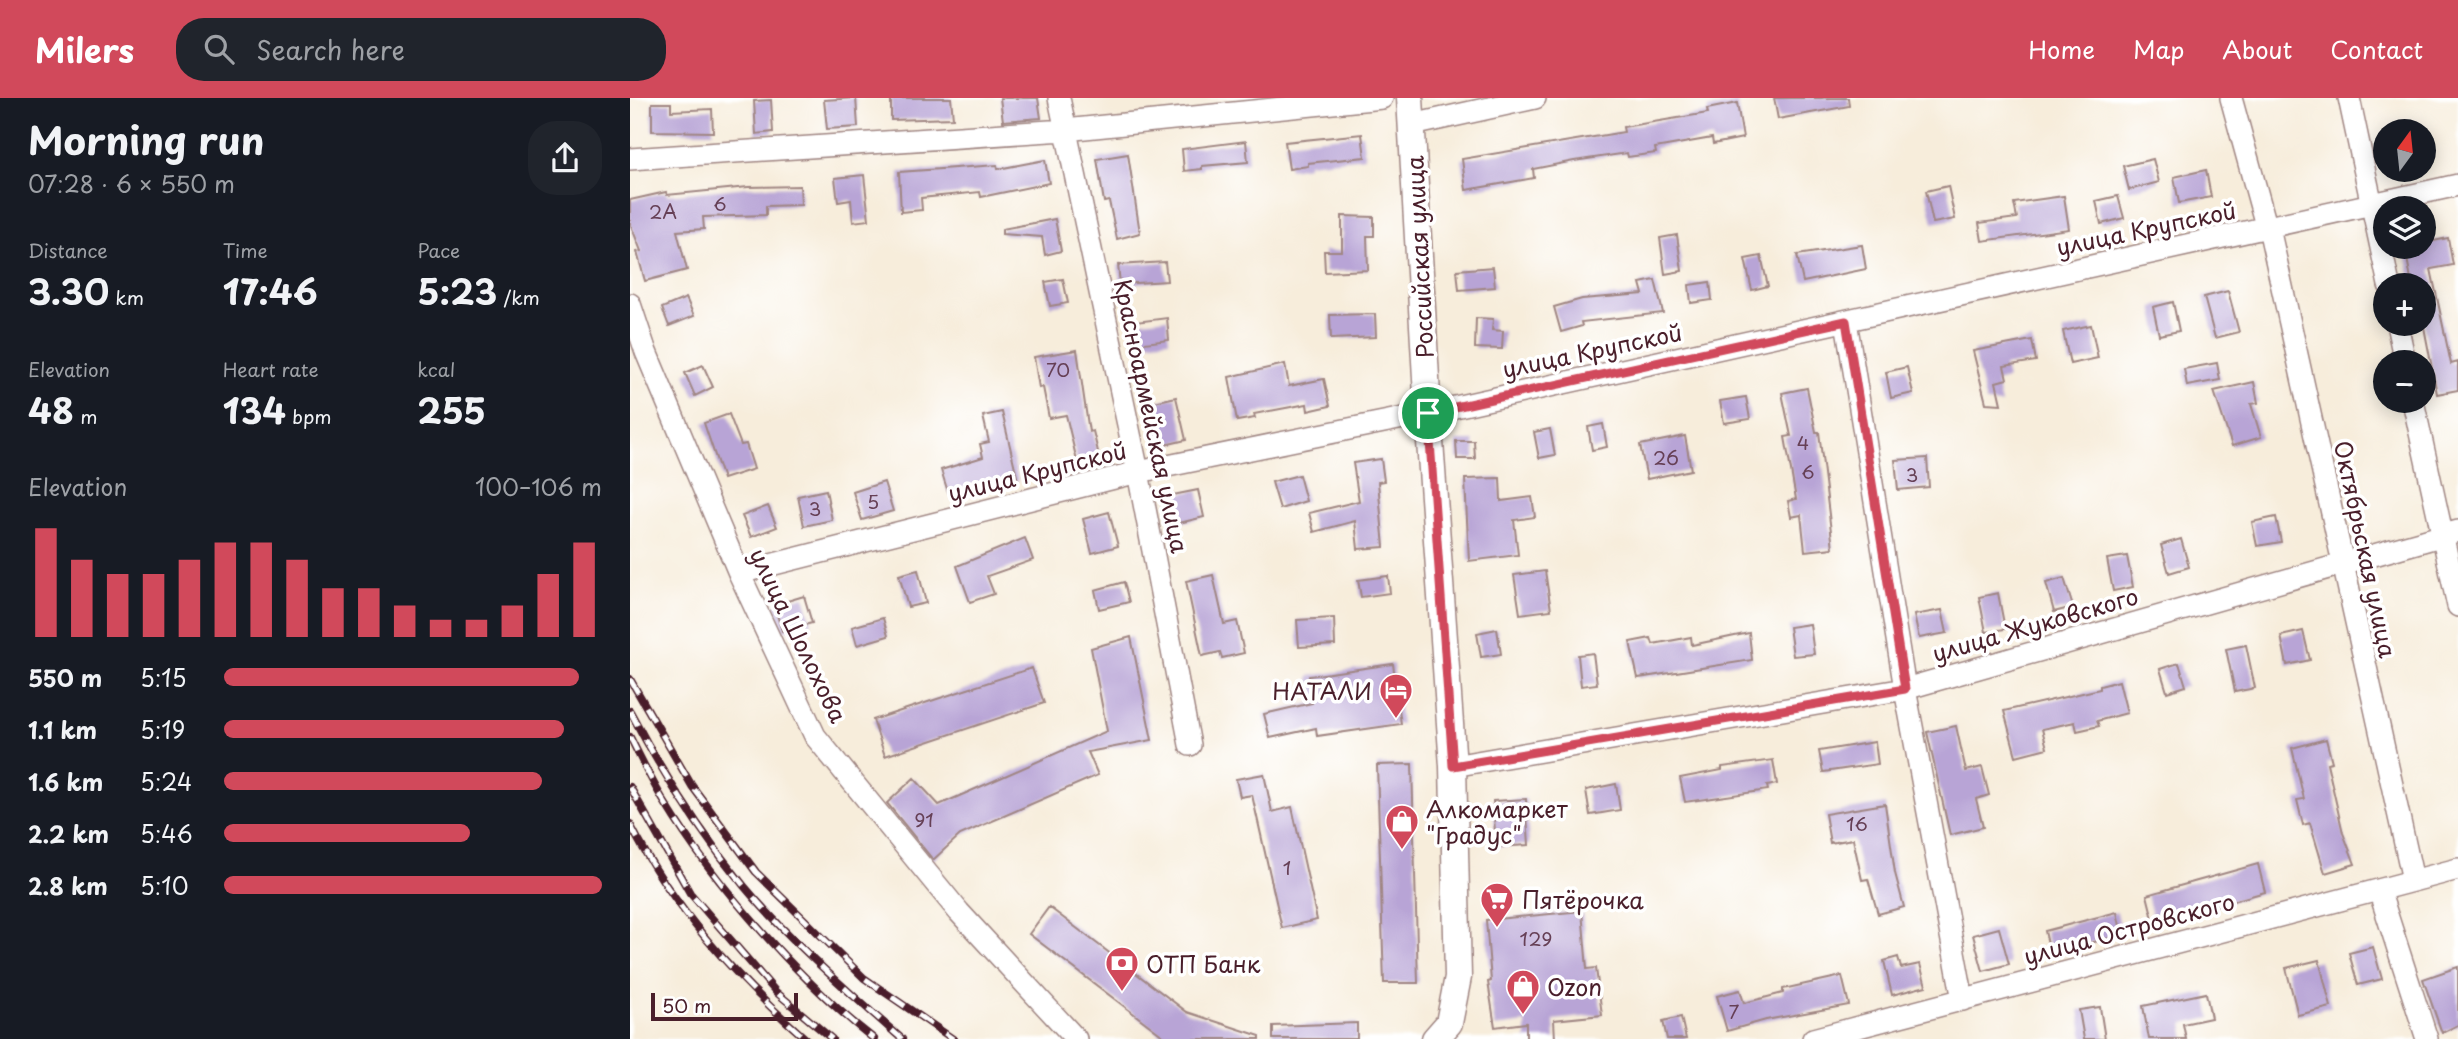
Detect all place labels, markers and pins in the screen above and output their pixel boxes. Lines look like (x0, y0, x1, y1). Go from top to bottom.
pin (1398, 383, 1458, 443)
hotel icon: НАТАЛИ (1377, 671, 1415, 720)
place label: НАТАЛИ (1272, 673, 1372, 708)
place label: Алкомаркет "Градус" (1426, 791, 1568, 852)
shop icon: Алкомаркет "Градус" (1383, 802, 1421, 851)
supermarket icon: Пятёрочка (1478, 880, 1516, 929)
place label: Пятёрочка (1522, 882, 1644, 917)
bank icon: ОТП Банк (1103, 944, 1141, 993)
place label: ОТП Банк (1146, 946, 1261, 981)
shop icon: Ozon (1504, 967, 1542, 1016)
place label: Ozon (1547, 969, 1602, 1004)

